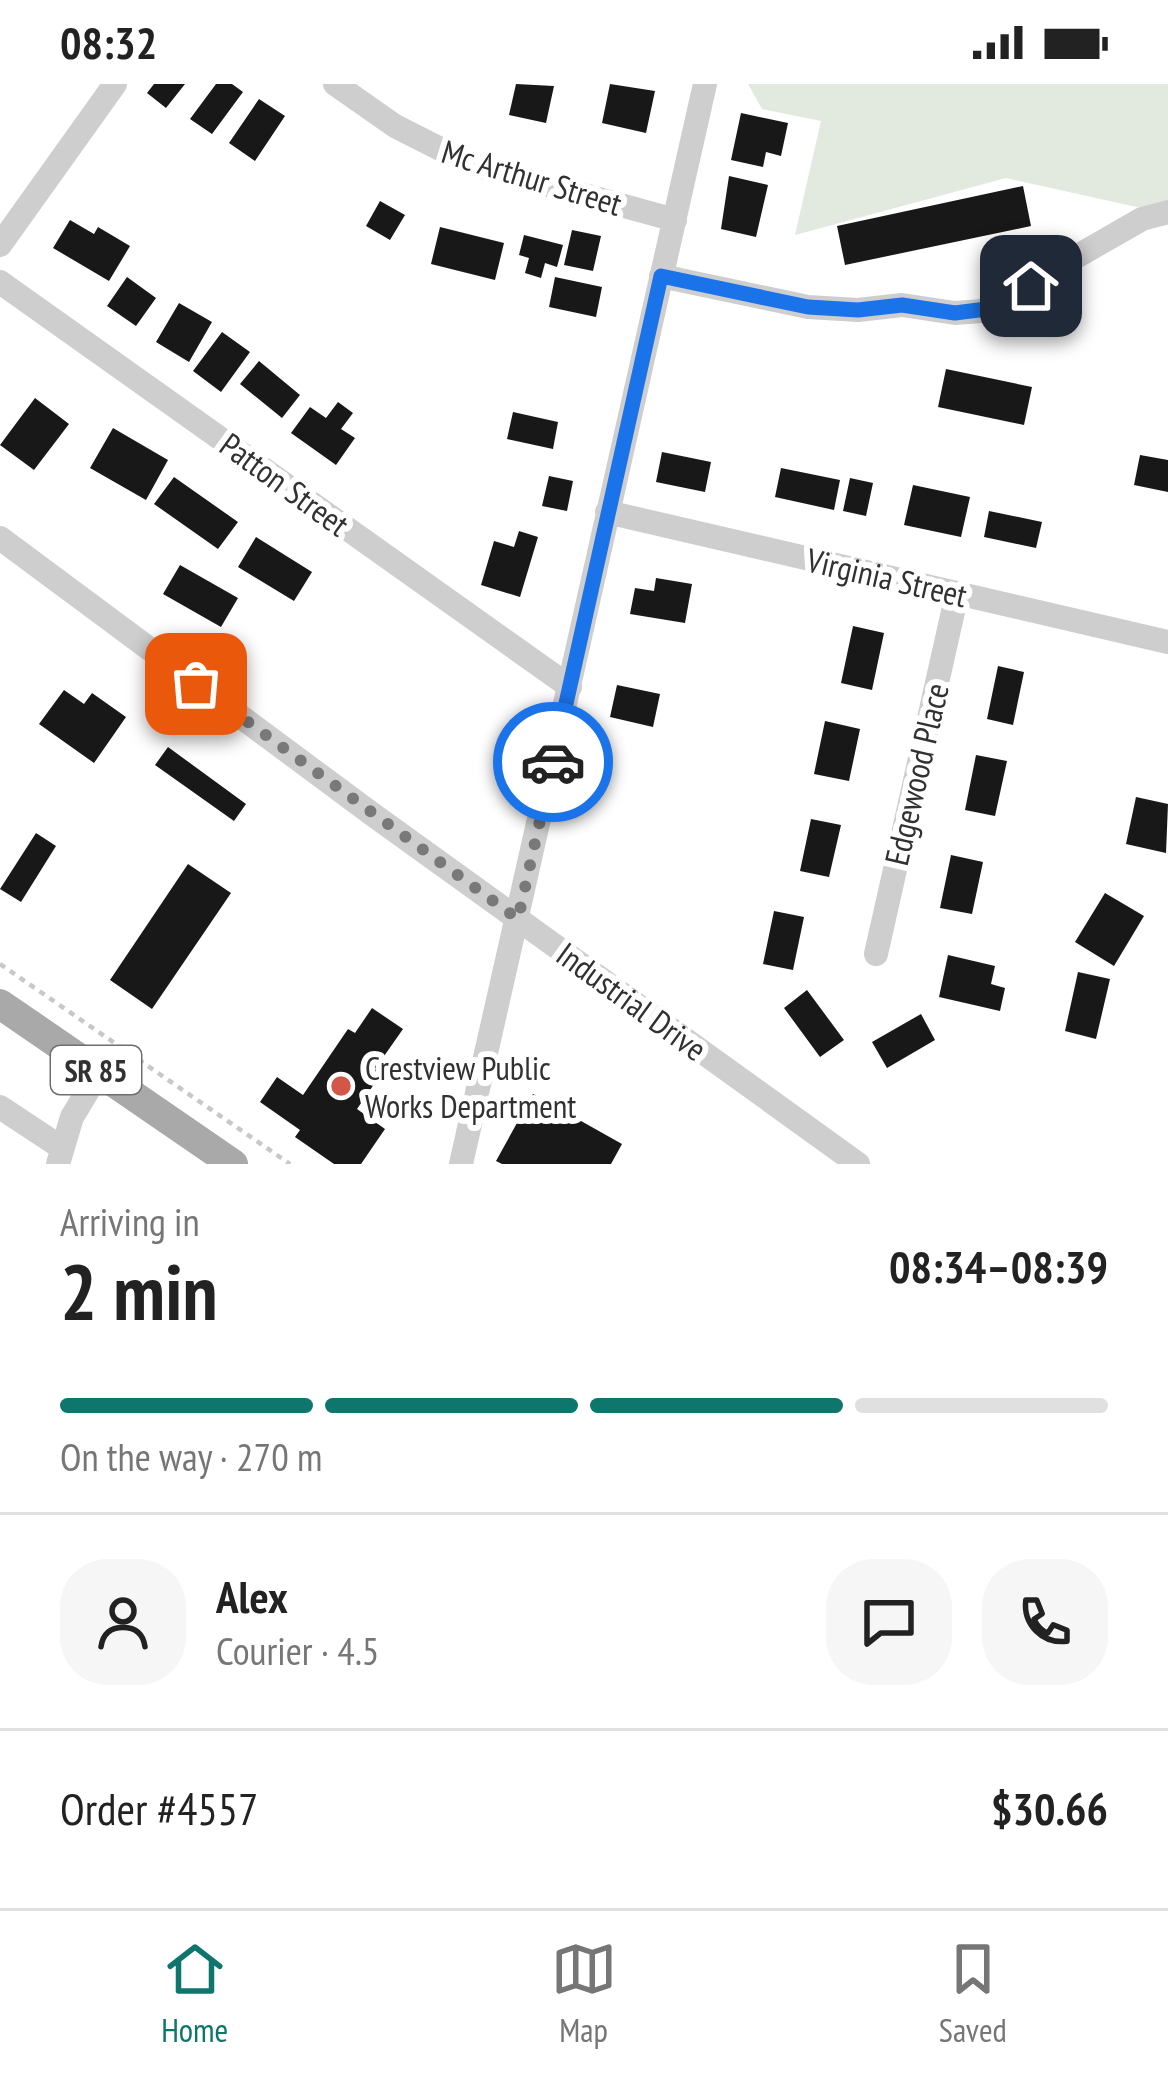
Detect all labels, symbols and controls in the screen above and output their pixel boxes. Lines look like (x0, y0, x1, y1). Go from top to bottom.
text: 08:32 (60, 13, 157, 71)
street label: Mc Arthur Street (437, 129, 627, 225)
pin (980, 235, 1082, 337)
icon: home (998, 253, 1064, 319)
street label: Patton Street (212, 423, 358, 545)
street label: Virginia Street (802, 537, 971, 616)
pin (145, 633, 247, 735)
icon: bag (163, 651, 229, 717)
street label: Edgewood Place (874, 679, 958, 869)
courier (493, 702, 613, 822)
icon: car (520, 729, 586, 795)
street label: Industrial Drive (549, 932, 715, 1070)
road number: SR 85 (51, 1046, 141, 1094)
place label: Crestview Public Works Department (365, 1046, 576, 1127)
marker: Crestview Public Works Department (328, 1073, 354, 1099)
text: Arriving in (60, 1196, 200, 1247)
text: 08:34–08:39 (889, 1237, 1108, 1295)
text: 2 min (60, 1241, 218, 1342)
text: On the way · 270 m (60, 1431, 322, 1482)
button: person (60, 1559, 186, 1685)
button: chat (826, 1559, 952, 1685)
button: phone (982, 1559, 1108, 1685)
text: Alex (216, 1567, 288, 1625)
text: Courier · 4.5 (216, 1625, 379, 1676)
text: Order #4557 (60, 1779, 258, 1837)
text: $30.66 (991, 1779, 1108, 1837)
tab: Home (161, 1936, 228, 2051)
tab: Map (551, 1936, 617, 2051)
tab: Saved (939, 1936, 1007, 2051)

